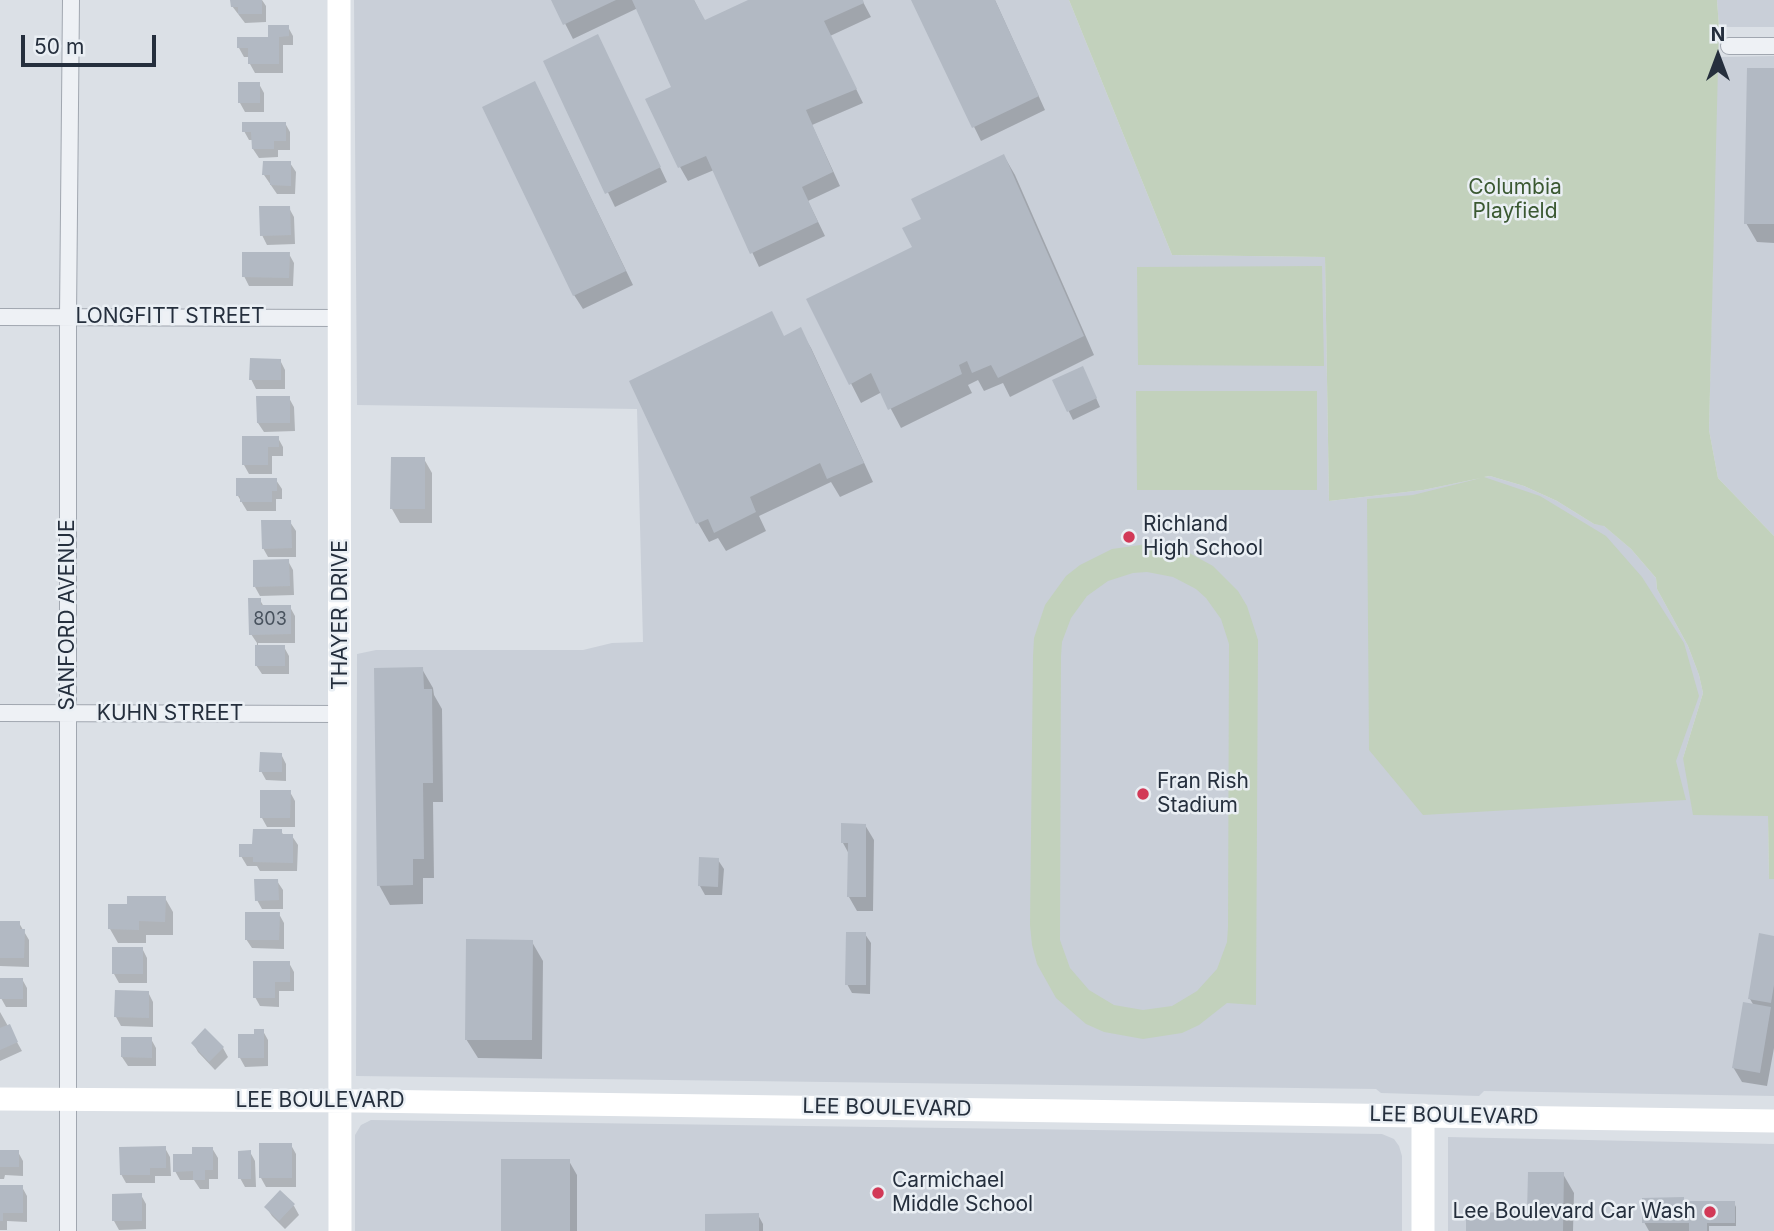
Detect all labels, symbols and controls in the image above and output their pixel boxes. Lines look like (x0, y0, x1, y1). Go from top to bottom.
scale bar (24, 21, 159, 65)
north arrow (1683, 21, 1753, 91)
text: N (1711, 23, 1725, 46)
text: 50 m (34, 34, 84, 59)
park label: Columbia Playfield (1468, 175, 1562, 225)
street label: LONGFITT STREET (75, 304, 265, 330)
place label: Richland High School (1143, 512, 1263, 562)
street label: SANFORD AVENUE (55, 519, 81, 711)
marker: Richland High School (1121, 529, 1137, 545)
street label: THAYER DRIVE (328, 540, 354, 690)
house number: 803 (253, 609, 287, 631)
street label: KUHN STREET (97, 701, 243, 727)
place label: Fran Rish Stadium (1157, 769, 1249, 819)
marker: Fran Rish Stadium (1135, 786, 1151, 802)
street label: LEE BOULEVARD (235, 1088, 405, 1114)
street label: LEE BOULEVARD (802, 1094, 972, 1122)
street label: LEE BOULEVARD (1369, 1102, 1539, 1130)
place label: Carmichael Middle School (892, 1168, 1033, 1218)
marker: Carmichael Middle School (870, 1185, 886, 1201)
place label: Lee Boulevard Car Wash (1452, 1199, 1696, 1225)
marker: Lee Boulevard Car Wash (1702, 1204, 1718, 1220)

